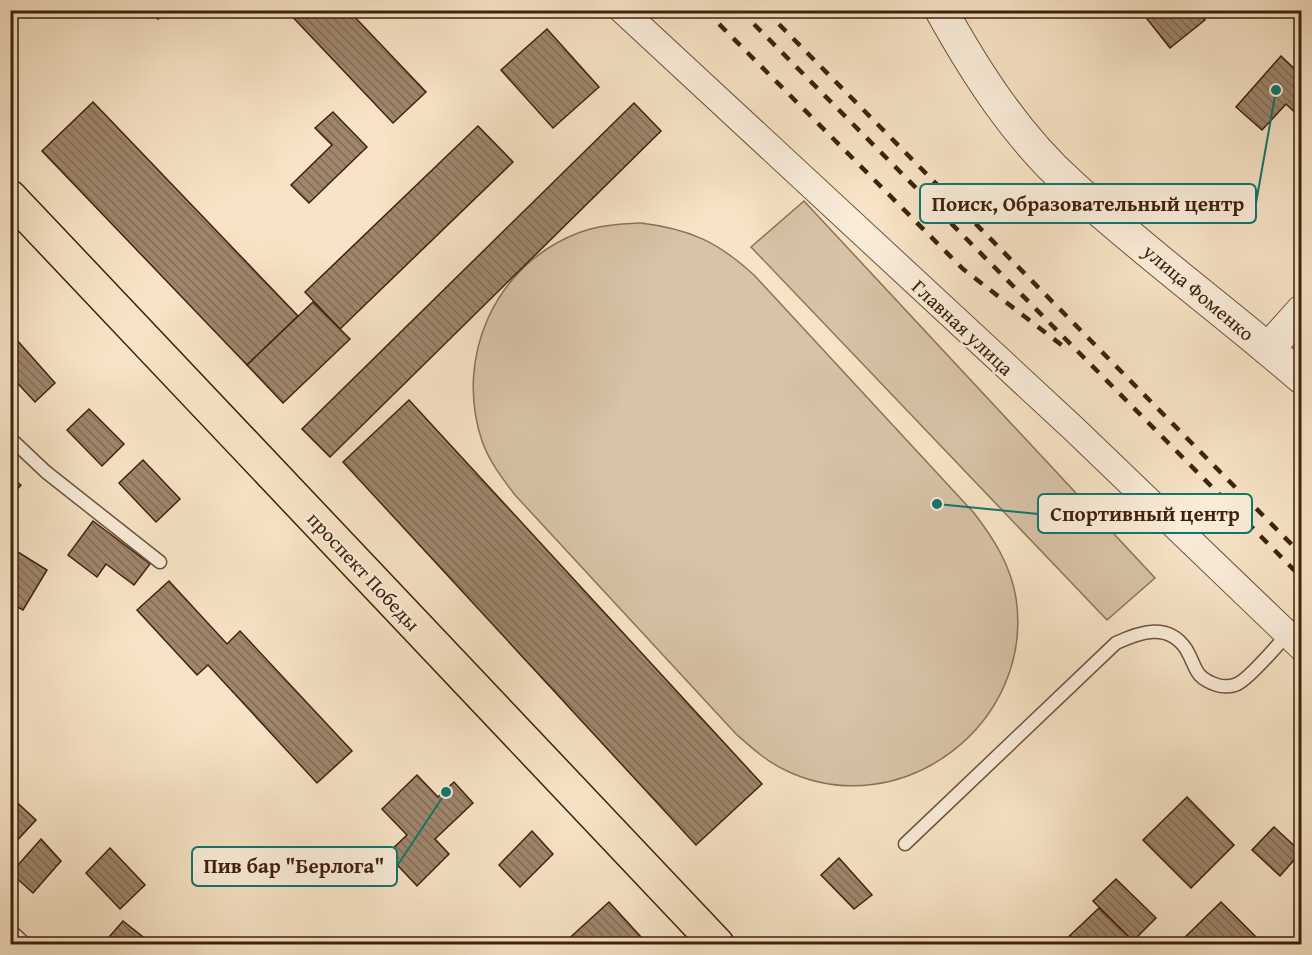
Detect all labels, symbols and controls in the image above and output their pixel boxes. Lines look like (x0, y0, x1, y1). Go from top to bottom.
callout: Поиск, Образовательный центр (920, 184, 1256, 223)
text: Поиск, Образовательный центр (932, 188, 1244, 219)
street label: улица Фоменко (1136, 236, 1261, 347)
street label: Главная улица (906, 272, 1021, 382)
callout: Спортивный центр (1038, 494, 1252, 533)
text: Спортивный центр (1050, 498, 1240, 529)
street label: проспект Победы (301, 505, 427, 637)
callout: Пив бар "Берлога" (192, 847, 397, 886)
text: Пив бар "Берлога" (204, 850, 384, 881)

